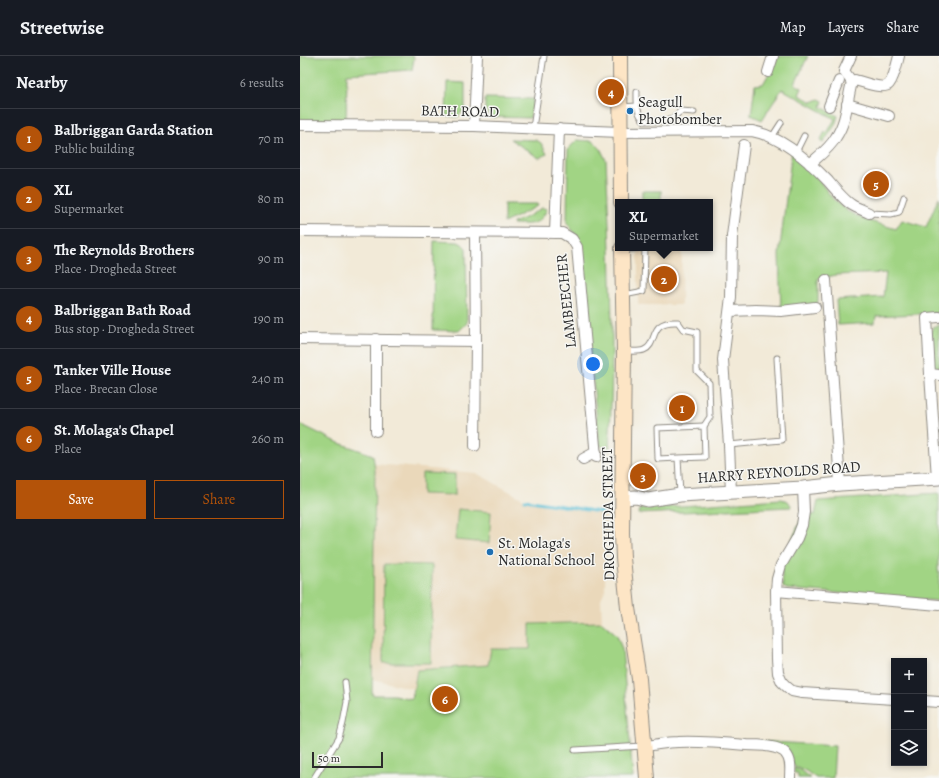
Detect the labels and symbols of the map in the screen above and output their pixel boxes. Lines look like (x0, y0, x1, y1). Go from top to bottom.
pin: 4 (598, 77, 624, 107)
place label: Seagull Photobomber (638, 92, 722, 129)
street label: BATH ROAD (421, 100, 499, 122)
marker: Seagull Photobomber (625, 106, 635, 116)
pin: 5 (863, 169, 889, 199)
street label: LAMBEECHER (551, 252, 581, 349)
pin: 2 (651, 264, 677, 294)
your location (583, 354, 603, 374)
pin: 1 (669, 393, 695, 423)
street label: DROGHEDA STREET (597, 446, 619, 581)
street label: HARRY REYNOLDS ROAD (697, 456, 861, 488)
pin: 3 (630, 461, 656, 491)
place label: St. Molaga's National School (498, 533, 595, 570)
marker: St. Molaga's National School (485, 547, 495, 557)
pin: 6 (432, 684, 458, 714)
scale bar (312, 750, 383, 769)

